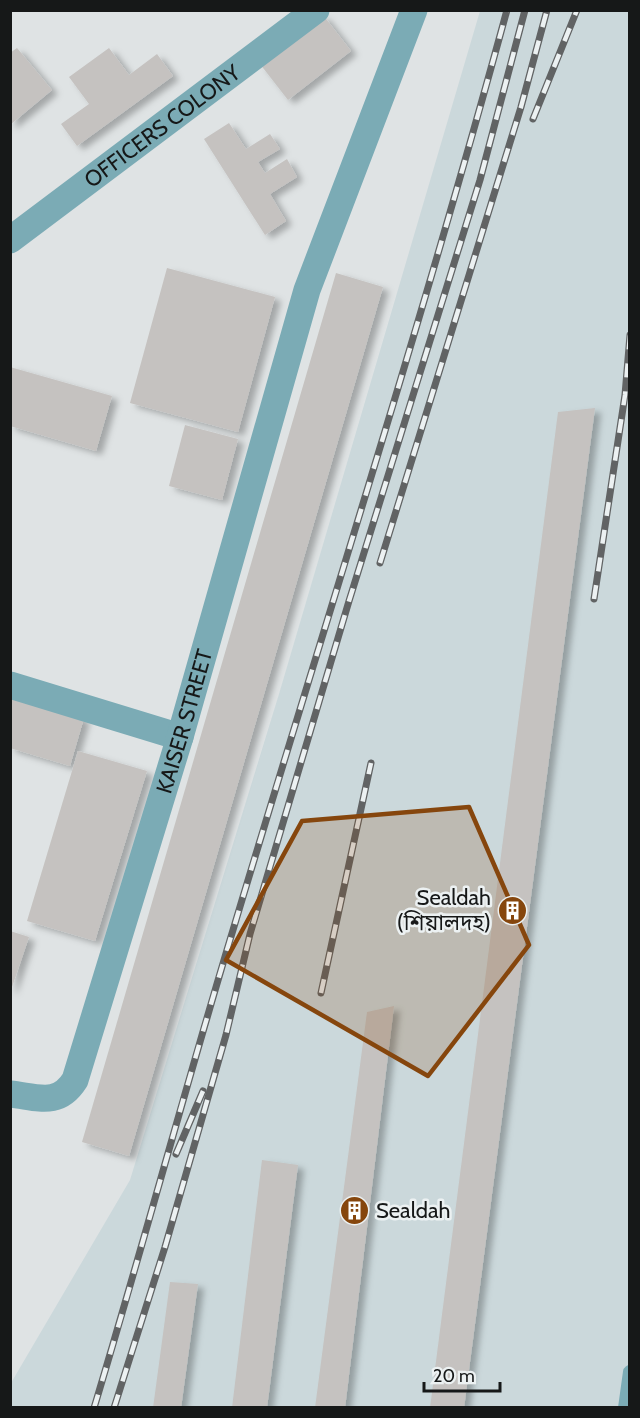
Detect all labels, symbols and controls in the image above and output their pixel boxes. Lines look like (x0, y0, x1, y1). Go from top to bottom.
street label: OFFICERS COLONY (79, 59, 246, 194)
street label: KAISER STREET (150, 646, 218, 797)
place label: Sealdah (শিয়ালদহ) (397, 884, 491, 936)
building icon: Sealdah (শিয়ালদহ) (496, 894, 528, 926)
building icon: Sealdah (339, 1194, 371, 1226)
place label: Sealdah (376, 1197, 450, 1224)
scale bar (424, 1355, 500, 1393)
text: 20 m (433, 1365, 475, 1387)

